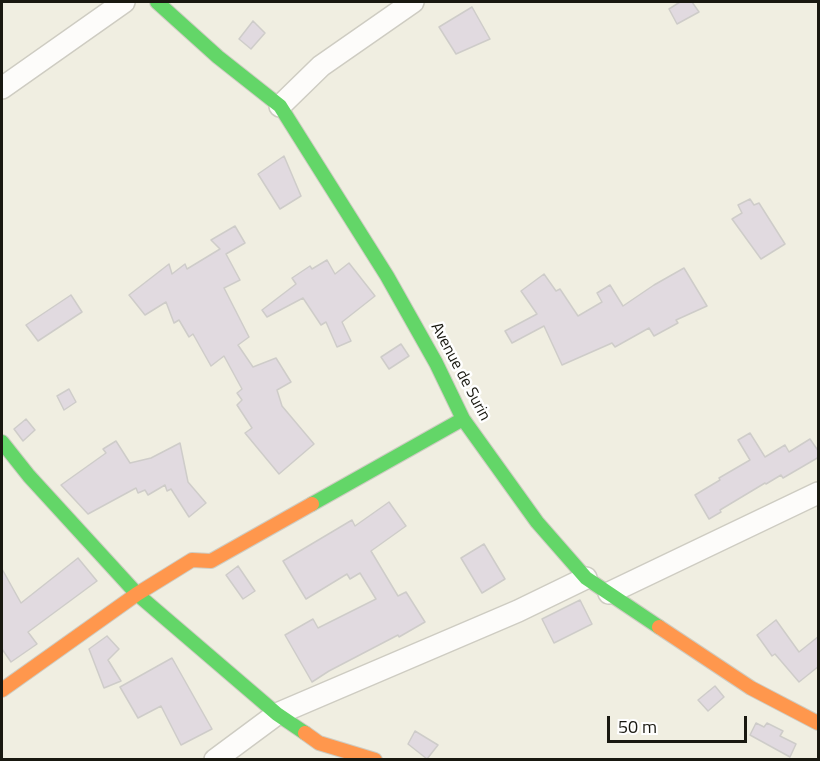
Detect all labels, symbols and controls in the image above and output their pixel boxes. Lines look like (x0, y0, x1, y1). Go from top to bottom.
street label: Avenue de Surin (426, 320, 494, 424)
scale bar (610, 704, 750, 742)
text: 50 m (618, 713, 657, 740)

